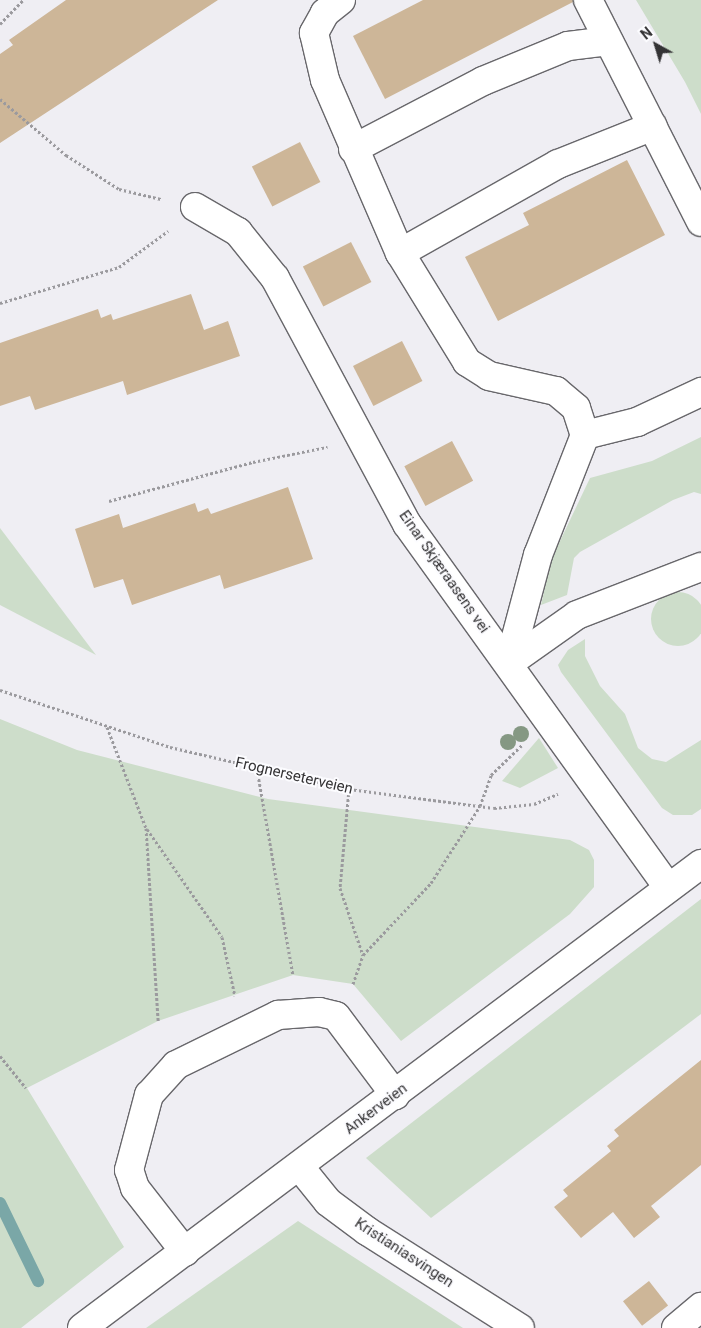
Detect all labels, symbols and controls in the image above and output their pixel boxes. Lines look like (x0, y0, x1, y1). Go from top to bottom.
north arrow (631, 20, 681, 70)
text: N (638, 24, 655, 43)
street label: Einar Skjæraasens vei (395, 507, 493, 637)
street label: Frognerseterveien (233, 754, 355, 798)
street label: Ankerveien (341, 1080, 411, 1138)
street label: Kristianiasvingen (351, 1214, 457, 1292)

